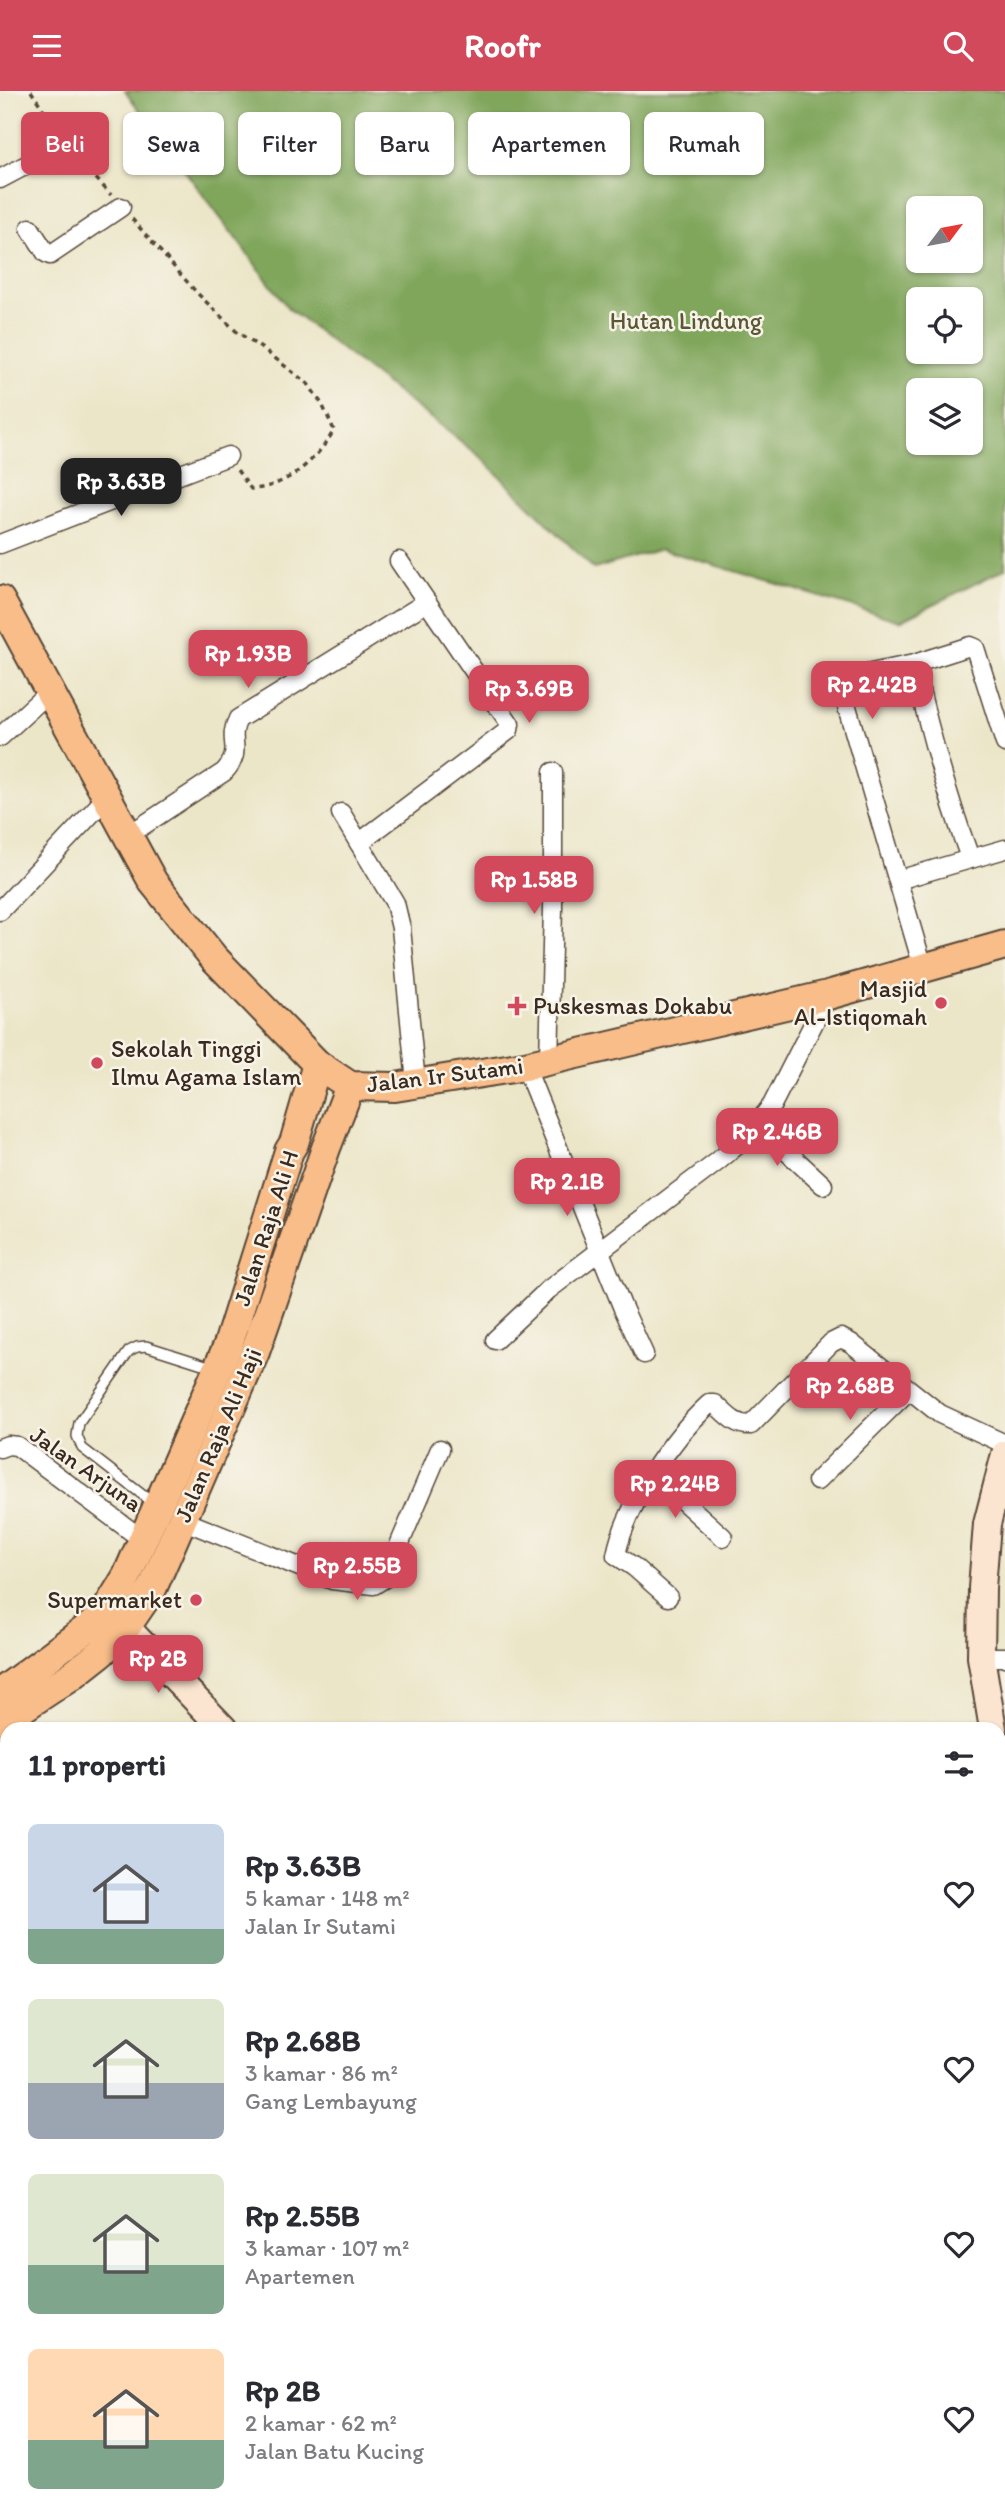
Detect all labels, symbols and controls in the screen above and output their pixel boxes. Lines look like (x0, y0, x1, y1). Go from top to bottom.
icon: menu (28, 27, 66, 65)
text: Roofr (465, 27, 540, 65)
icon: search (939, 27, 977, 65)
chip: Beli (21, 112, 109, 175)
chip: Sewa (123, 112, 224, 175)
chip: Filter (238, 112, 341, 175)
chip: Baru (355, 112, 454, 175)
chip: Apartemen (468, 112, 630, 175)
chip: Rumah (644, 112, 764, 175)
north arrow (906, 196, 984, 273)
map controls (906, 196, 983, 455)
button: locate (906, 287, 983, 364)
park label: Hutan Lindung (610, 306, 763, 335)
button: layers (906, 378, 983, 455)
pin: Rp 3.63B (49, 459, 193, 518)
text: Rp 3.63B (77, 467, 166, 495)
pin: Rp 1.93B (176, 631, 320, 690)
text: Rp 1.93B (205, 639, 292, 667)
pin: Rp 2.42B (800, 661, 944, 721)
pin: Rp 3.69B (457, 665, 601, 725)
text: Rp 2.42B (827, 670, 917, 698)
text: Rp 3.69B (485, 674, 573, 702)
pin: Rp 1.58B (462, 857, 606, 916)
text: Rp 1.58B (490, 865, 578, 893)
place label: Masjid Al-Istiqomah (794, 974, 927, 1031)
place label: Puskesmas Dokabu (533, 991, 732, 1020)
marker: Masjid Al-Istiqomah (933, 995, 949, 1011)
marker: Puskesmas Dokabu (507, 996, 527, 1016)
place label: Sekolah Tinggi Ilmu Agama Islam (111, 1034, 301, 1091)
street label: Jalan Ir Sutami (365, 1051, 525, 1098)
marker: Sekolah Tinggi Ilmu Agama Islam (89, 1055, 105, 1071)
pin: Rp 2.46B (705, 1109, 849, 1168)
text: Rp 2.46B (732, 1117, 822, 1145)
street label: Jalan Raja Ali H (227, 1146, 304, 1309)
pin: Rp 2.1B (502, 1159, 632, 1218)
text: Rp 2.1B (530, 1167, 604, 1195)
street label: Jalan Raja Ali Haji (168, 1343, 267, 1526)
pin: Rp 2.68B (778, 1363, 922, 1422)
text: Rp 2.68B (806, 1371, 894, 1399)
street label: Jalan Arjuna (25, 1419, 148, 1518)
pin: Rp 2.24B (603, 1461, 747, 1520)
text: Rp 2.24B (630, 1469, 720, 1497)
pin: Rp 2.55B (285, 1543, 429, 1602)
text: Rp 2.55B (313, 1551, 401, 1579)
place label: Supermarket (47, 1585, 182, 1614)
marker: Supermarket (188, 1592, 204, 1608)
pin: Rp 2B (109, 1635, 207, 1695)
text: Rp 2B (129, 1644, 187, 1672)
icon: filters (940, 1745, 978, 1783)
text: 11 properti (28, 1746, 166, 1783)
text: Rp 3.63B (245, 1847, 361, 1884)
icon: home (84, 1852, 168, 1936)
icon: heart (940, 1875, 978, 1913)
text: 5 kamar · 148 m² (245, 1884, 410, 1912)
text: Jalan Ir Sutami (245, 1912, 396, 1940)
text: Rp 2.68B (245, 2022, 361, 2059)
icon: home (84, 2027, 168, 2111)
icon: heart (940, 2050, 978, 2088)
text: 3 kamar · 86 m² (245, 2059, 398, 2087)
text: Gang Lembayung (245, 2087, 417, 2115)
text: Rp 2.55B (245, 2197, 360, 2234)
icon: home (84, 2202, 168, 2286)
icon: heart (940, 2225, 978, 2263)
text: 3 kamar · 107 m² (245, 2234, 409, 2262)
text: Apartemen (245, 2262, 355, 2290)
text: Rp 2B (245, 2372, 320, 2409)
icon: home (84, 2377, 168, 2461)
icon: heart (940, 2400, 978, 2438)
text: 2 kamar · 62 m² (245, 2409, 397, 2437)
text: Jalan Batu Kucing (245, 2437, 424, 2465)

